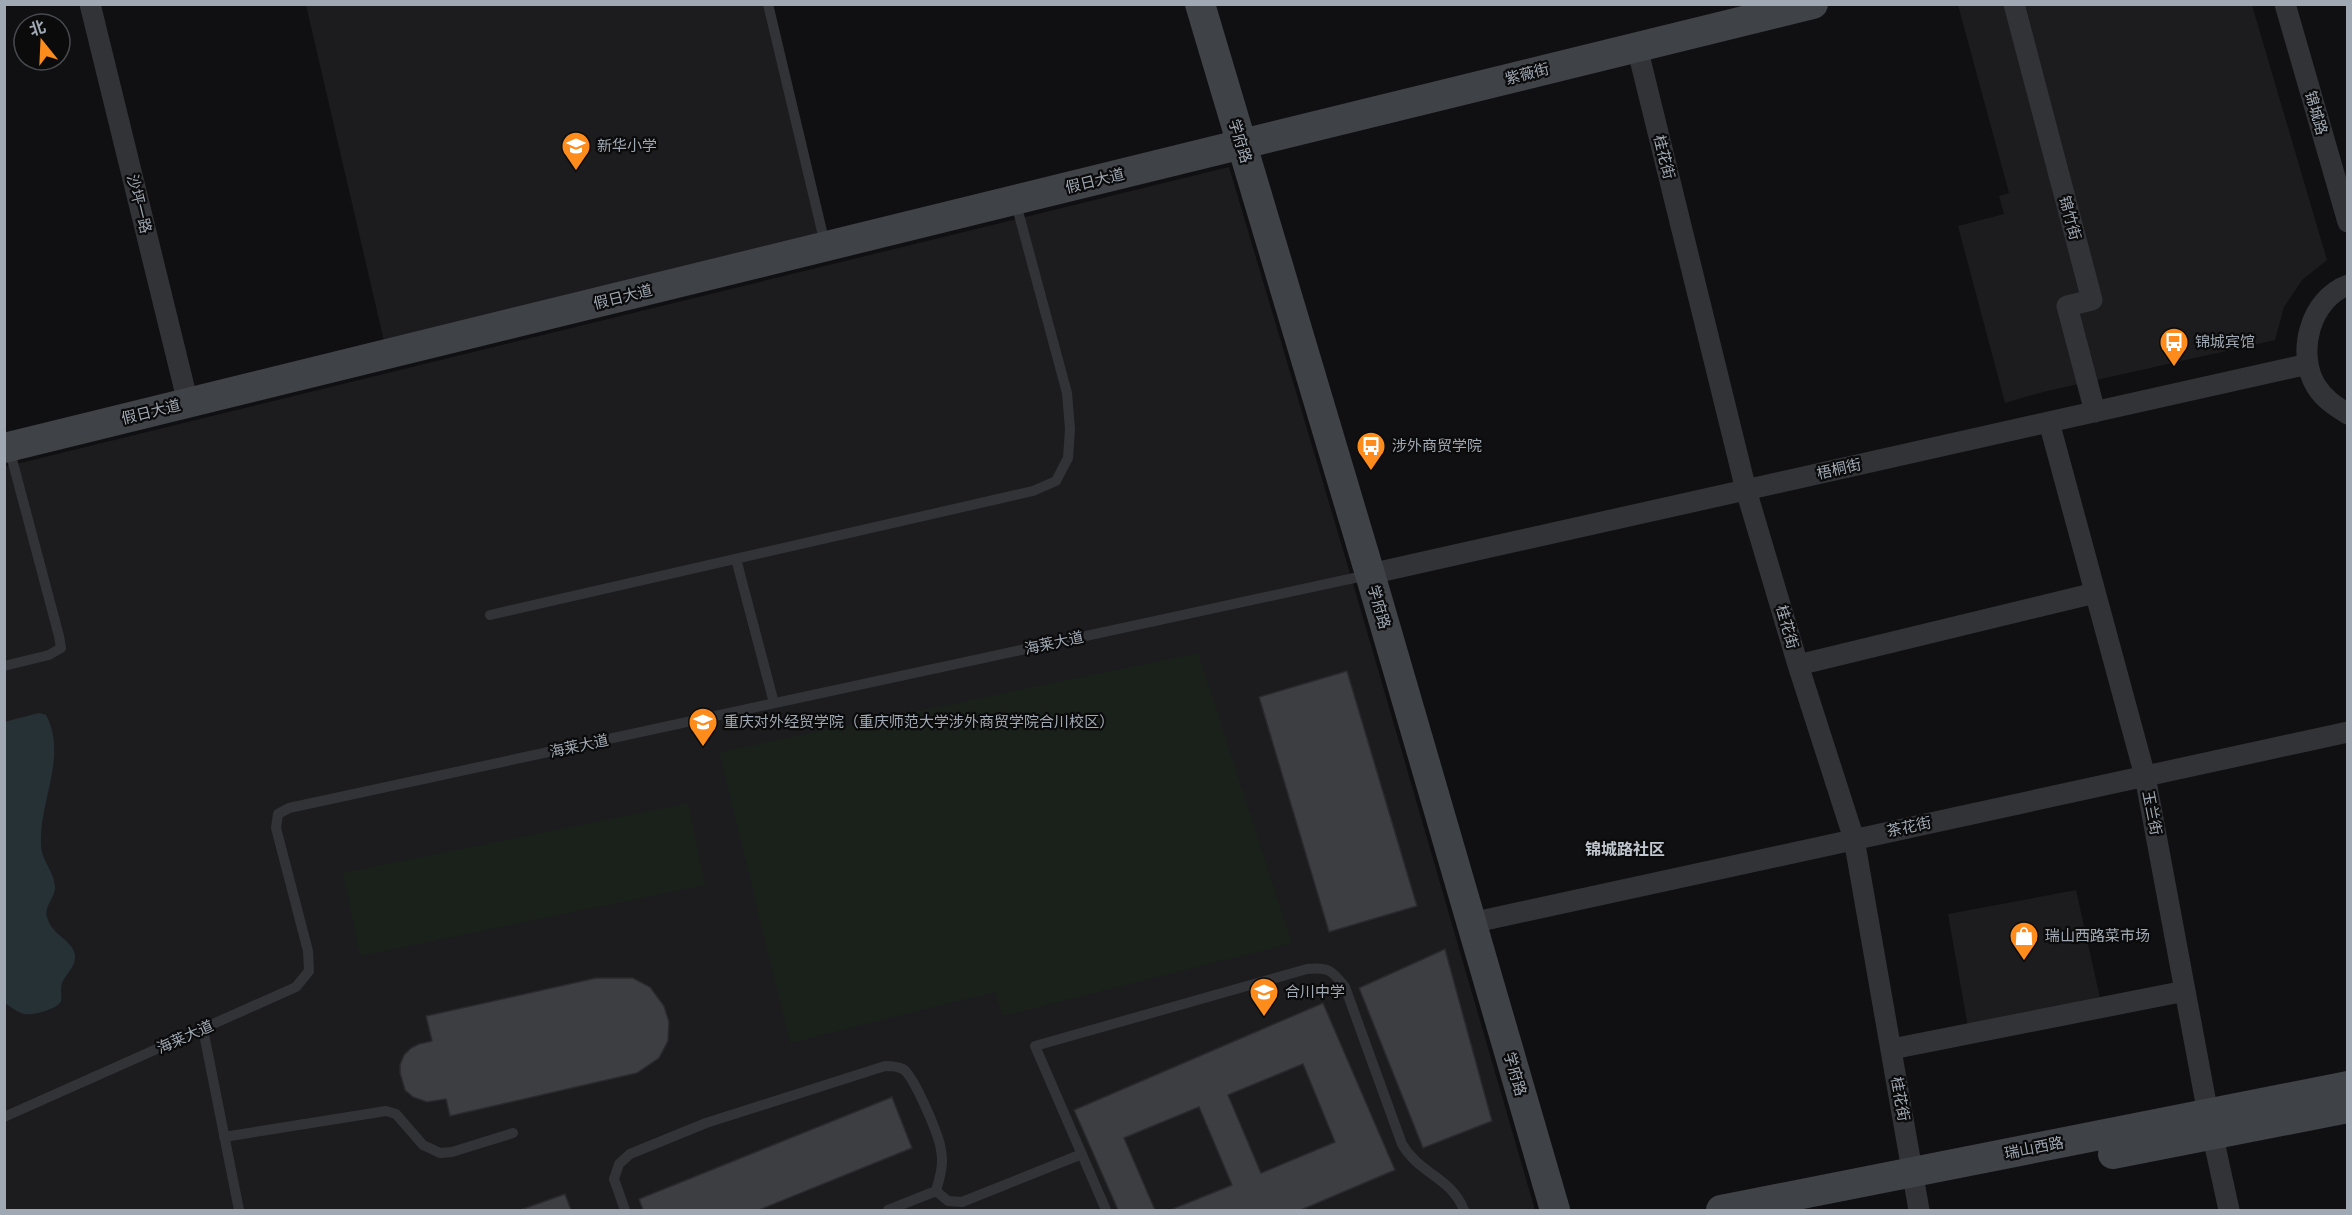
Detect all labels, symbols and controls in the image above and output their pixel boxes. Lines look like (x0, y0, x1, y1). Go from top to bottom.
north arrow (12, 12, 72, 72)
text: 北 (27, 17, 48, 40)
street label: 紫薇街 (1503, 60, 1551, 88)
street label: 锦城路 (2301, 89, 2331, 137)
street label: 学府路 (1225, 117, 1255, 165)
school or university icon: 新华小学 (560, 130, 592, 172)
street label: 桂花街 (1650, 133, 1678, 181)
place label: 新华小学 (597, 137, 657, 155)
street label: 假日大道 (1064, 165, 1126, 197)
street label: 沙坪一路 (123, 173, 155, 235)
street label: 锦竹街 (2055, 194, 2085, 242)
street label: 假日大道 (592, 281, 654, 313)
bus stop icon: 锦城宾馆 (2158, 326, 2190, 368)
place label: 锦城宾馆 (2195, 333, 2255, 351)
street label: 假日大道 (120, 396, 182, 428)
bus stop icon: 涉外商贸学院 (1355, 430, 1387, 472)
place label: 涉外商贸学院 (1392, 437, 1482, 455)
street label: 梧桐街 (1815, 455, 1863, 483)
street label: 学府路 (1364, 583, 1394, 631)
street label: 桂花街 (1772, 603, 1802, 651)
street label: 海莱大道 (1023, 628, 1085, 658)
school or university icon: 重庆对外经贸学院（重庆师范大学涉外商贸学院合川校区） (687, 706, 719, 748)
place label: 重庆对外经贸学院（重庆师范大学涉外商贸学院合川校区） (724, 713, 1114, 731)
street label: 海莱大道 (548, 731, 610, 761)
street label: 玉兰街 (2139, 789, 2165, 837)
street label: 茶花街 (1885, 814, 1933, 840)
district label: 锦城路社区 (1585, 840, 1665, 859)
shop icon: 瑞山西路菜市场 (2008, 920, 2040, 962)
place label: 瑞山西路菜市场 (2045, 927, 2150, 945)
school or university icon: 合川中学 (1248, 976, 1280, 1018)
place label: 合川中学 (1285, 983, 1345, 1001)
street label: 海莱大道 (154, 1017, 216, 1057)
street label: 学府路 (1500, 1050, 1530, 1098)
street label: 桂花街 (1887, 1075, 1913, 1123)
street label: 瑞山西路 (2003, 1133, 2065, 1163)

